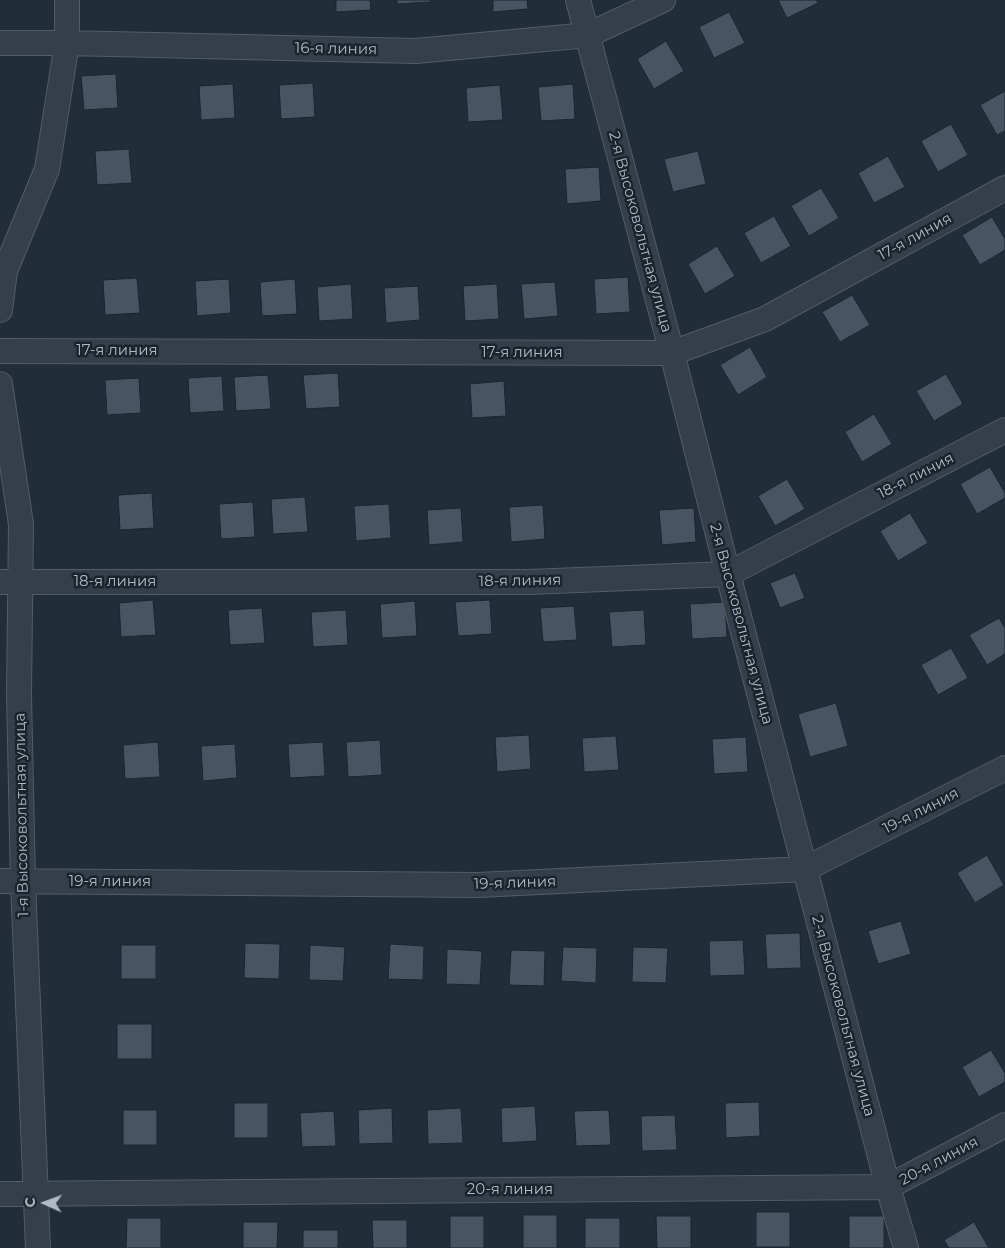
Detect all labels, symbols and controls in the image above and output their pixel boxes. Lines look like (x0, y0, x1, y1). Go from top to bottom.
street label: 16-я линия (295, 39, 377, 59)
street label: 2-я Высоковольтная улица (604, 130, 676, 334)
street label: 17-я линия (875, 209, 955, 265)
street label: 17-я линия (76, 342, 158, 360)
street label: 17-я линия (481, 344, 563, 362)
street label: 18-я линия (875, 449, 957, 503)
street label: 2-я Высоковольтная улица (705, 522, 777, 726)
street label: 18-я линия (478, 571, 562, 591)
street label: 18-я линия (74, 573, 156, 591)
street label: 1-я Высоковольтная улица (11, 713, 33, 917)
street label: 19-я линия (880, 784, 962, 838)
street label: 19-я линия (69, 873, 151, 891)
street label: 19-я линия (474, 873, 556, 893)
street label: 2-я Высоковольтная улица (807, 914, 879, 1118)
street label: 20-я линия (897, 1133, 981, 1189)
north arrow (20, 1178, 70, 1228)
street label: 20-я линия (467, 1181, 553, 1199)
text: С (21, 1197, 39, 1208)

